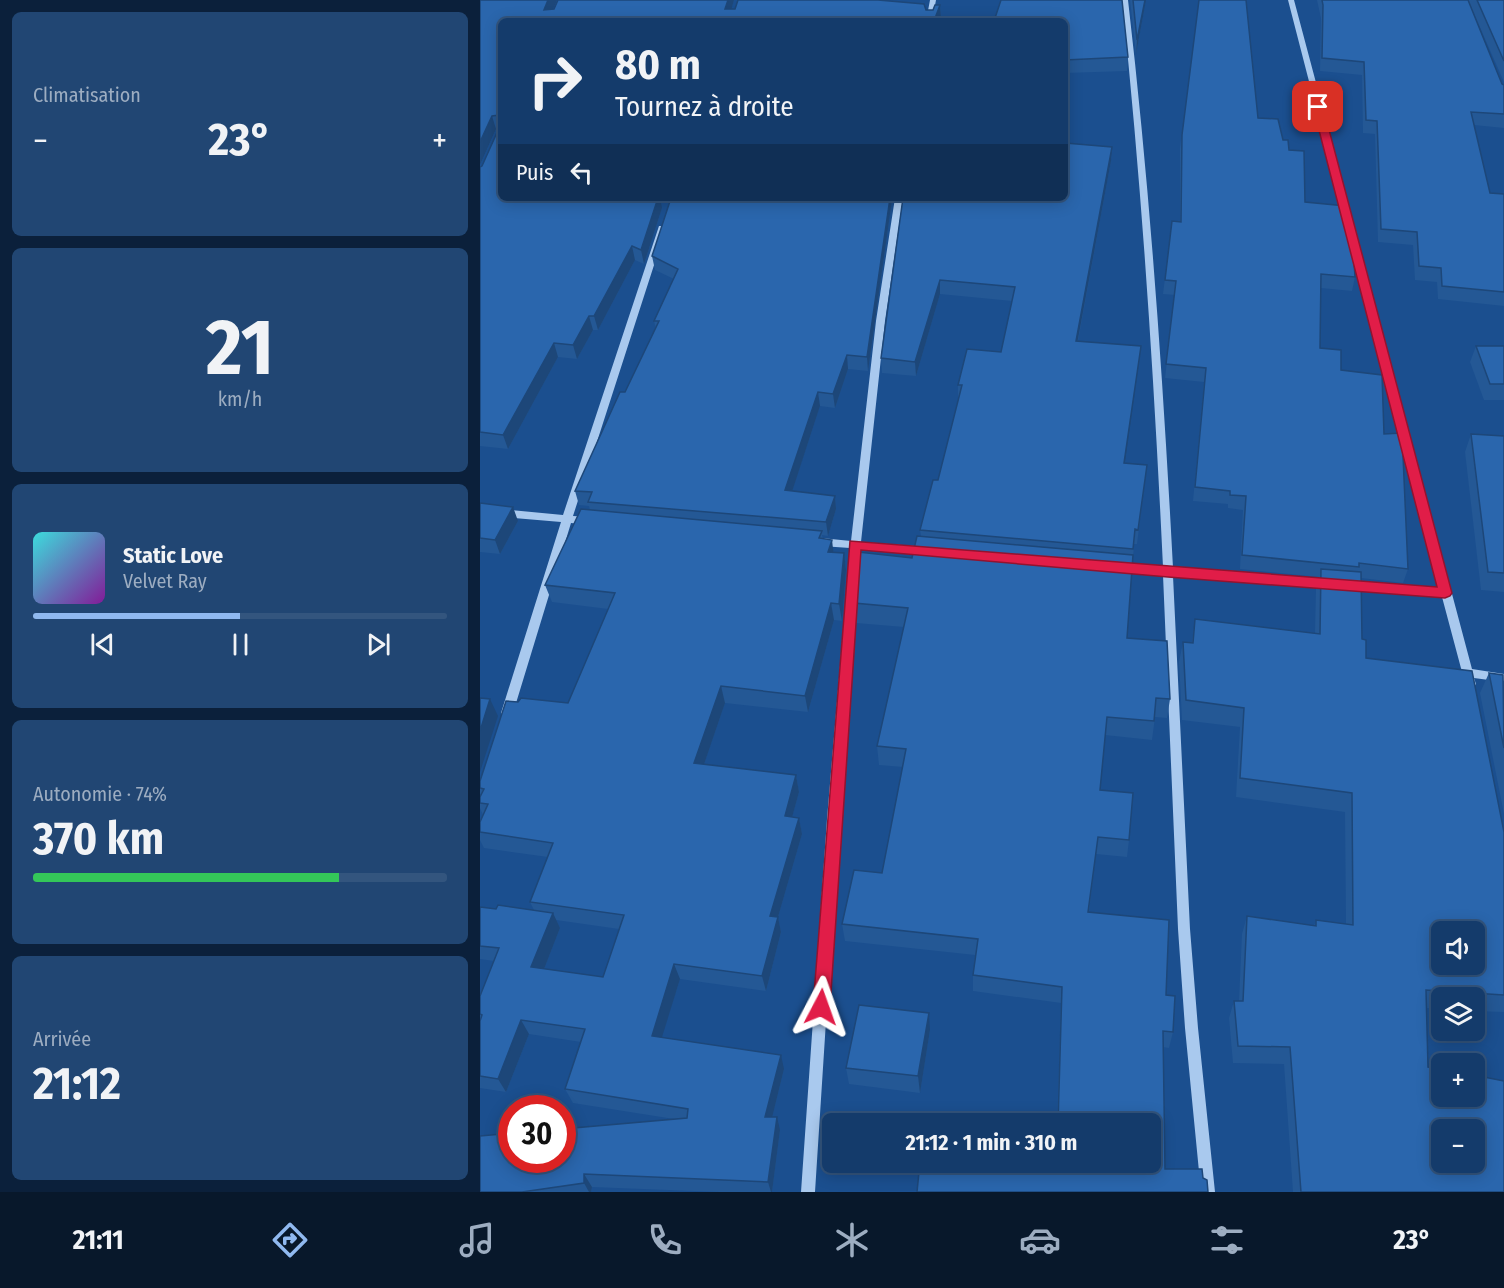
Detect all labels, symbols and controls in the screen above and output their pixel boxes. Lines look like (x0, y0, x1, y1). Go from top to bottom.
text: 80 m (615, 40, 701, 90)
icon: right (516, 42, 594, 120)
pin (1292, 81, 1343, 132)
text: Climatisation (33, 83, 141, 107)
icon: arrive (1301, 90, 1334, 123)
text: Tournez à droite (615, 91, 794, 123)
text: 23° (208, 113, 272, 167)
text: − (33, 121, 48, 161)
text: + (432, 121, 447, 161)
icon: left (565, 156, 598, 189)
text: Puis (516, 159, 553, 186)
text: 21 (206, 301, 274, 395)
text: km/h (218, 387, 262, 411)
text: Static Love (123, 542, 223, 569)
text: Velvet Ray (123, 569, 207, 593)
icon: previous (86, 628, 119, 661)
icon: pause (224, 628, 257, 661)
icon: next (362, 628, 395, 661)
text: Autonomie · 74% (33, 782, 167, 806)
text: 370 km (33, 812, 164, 866)
map controls (1431, 921, 1485, 1173)
button: sound (1431, 921, 1485, 975)
position arrow (789, 975, 853, 1039)
button: layers (1431, 987, 1485, 1041)
text: Arrivée (33, 1027, 91, 1051)
button: + (1431, 1053, 1485, 1107)
text: 21:12 (33, 1057, 121, 1111)
speed limit sign: 30 (498, 1095, 576, 1173)
button: − (1431, 1119, 1485, 1173)
text: 21:12 · 1 min · 310 m (906, 1129, 1077, 1156)
icon: directions (269, 1219, 311, 1261)
icon: music (456, 1219, 498, 1261)
icon: phone (644, 1219, 686, 1261)
icon: climate (831, 1219, 873, 1261)
icon: car (1019, 1219, 1061, 1261)
icon: filters (1206, 1219, 1248, 1261)
text: 21:11 (73, 1224, 124, 1256)
text: 23° (1393, 1224, 1431, 1256)

